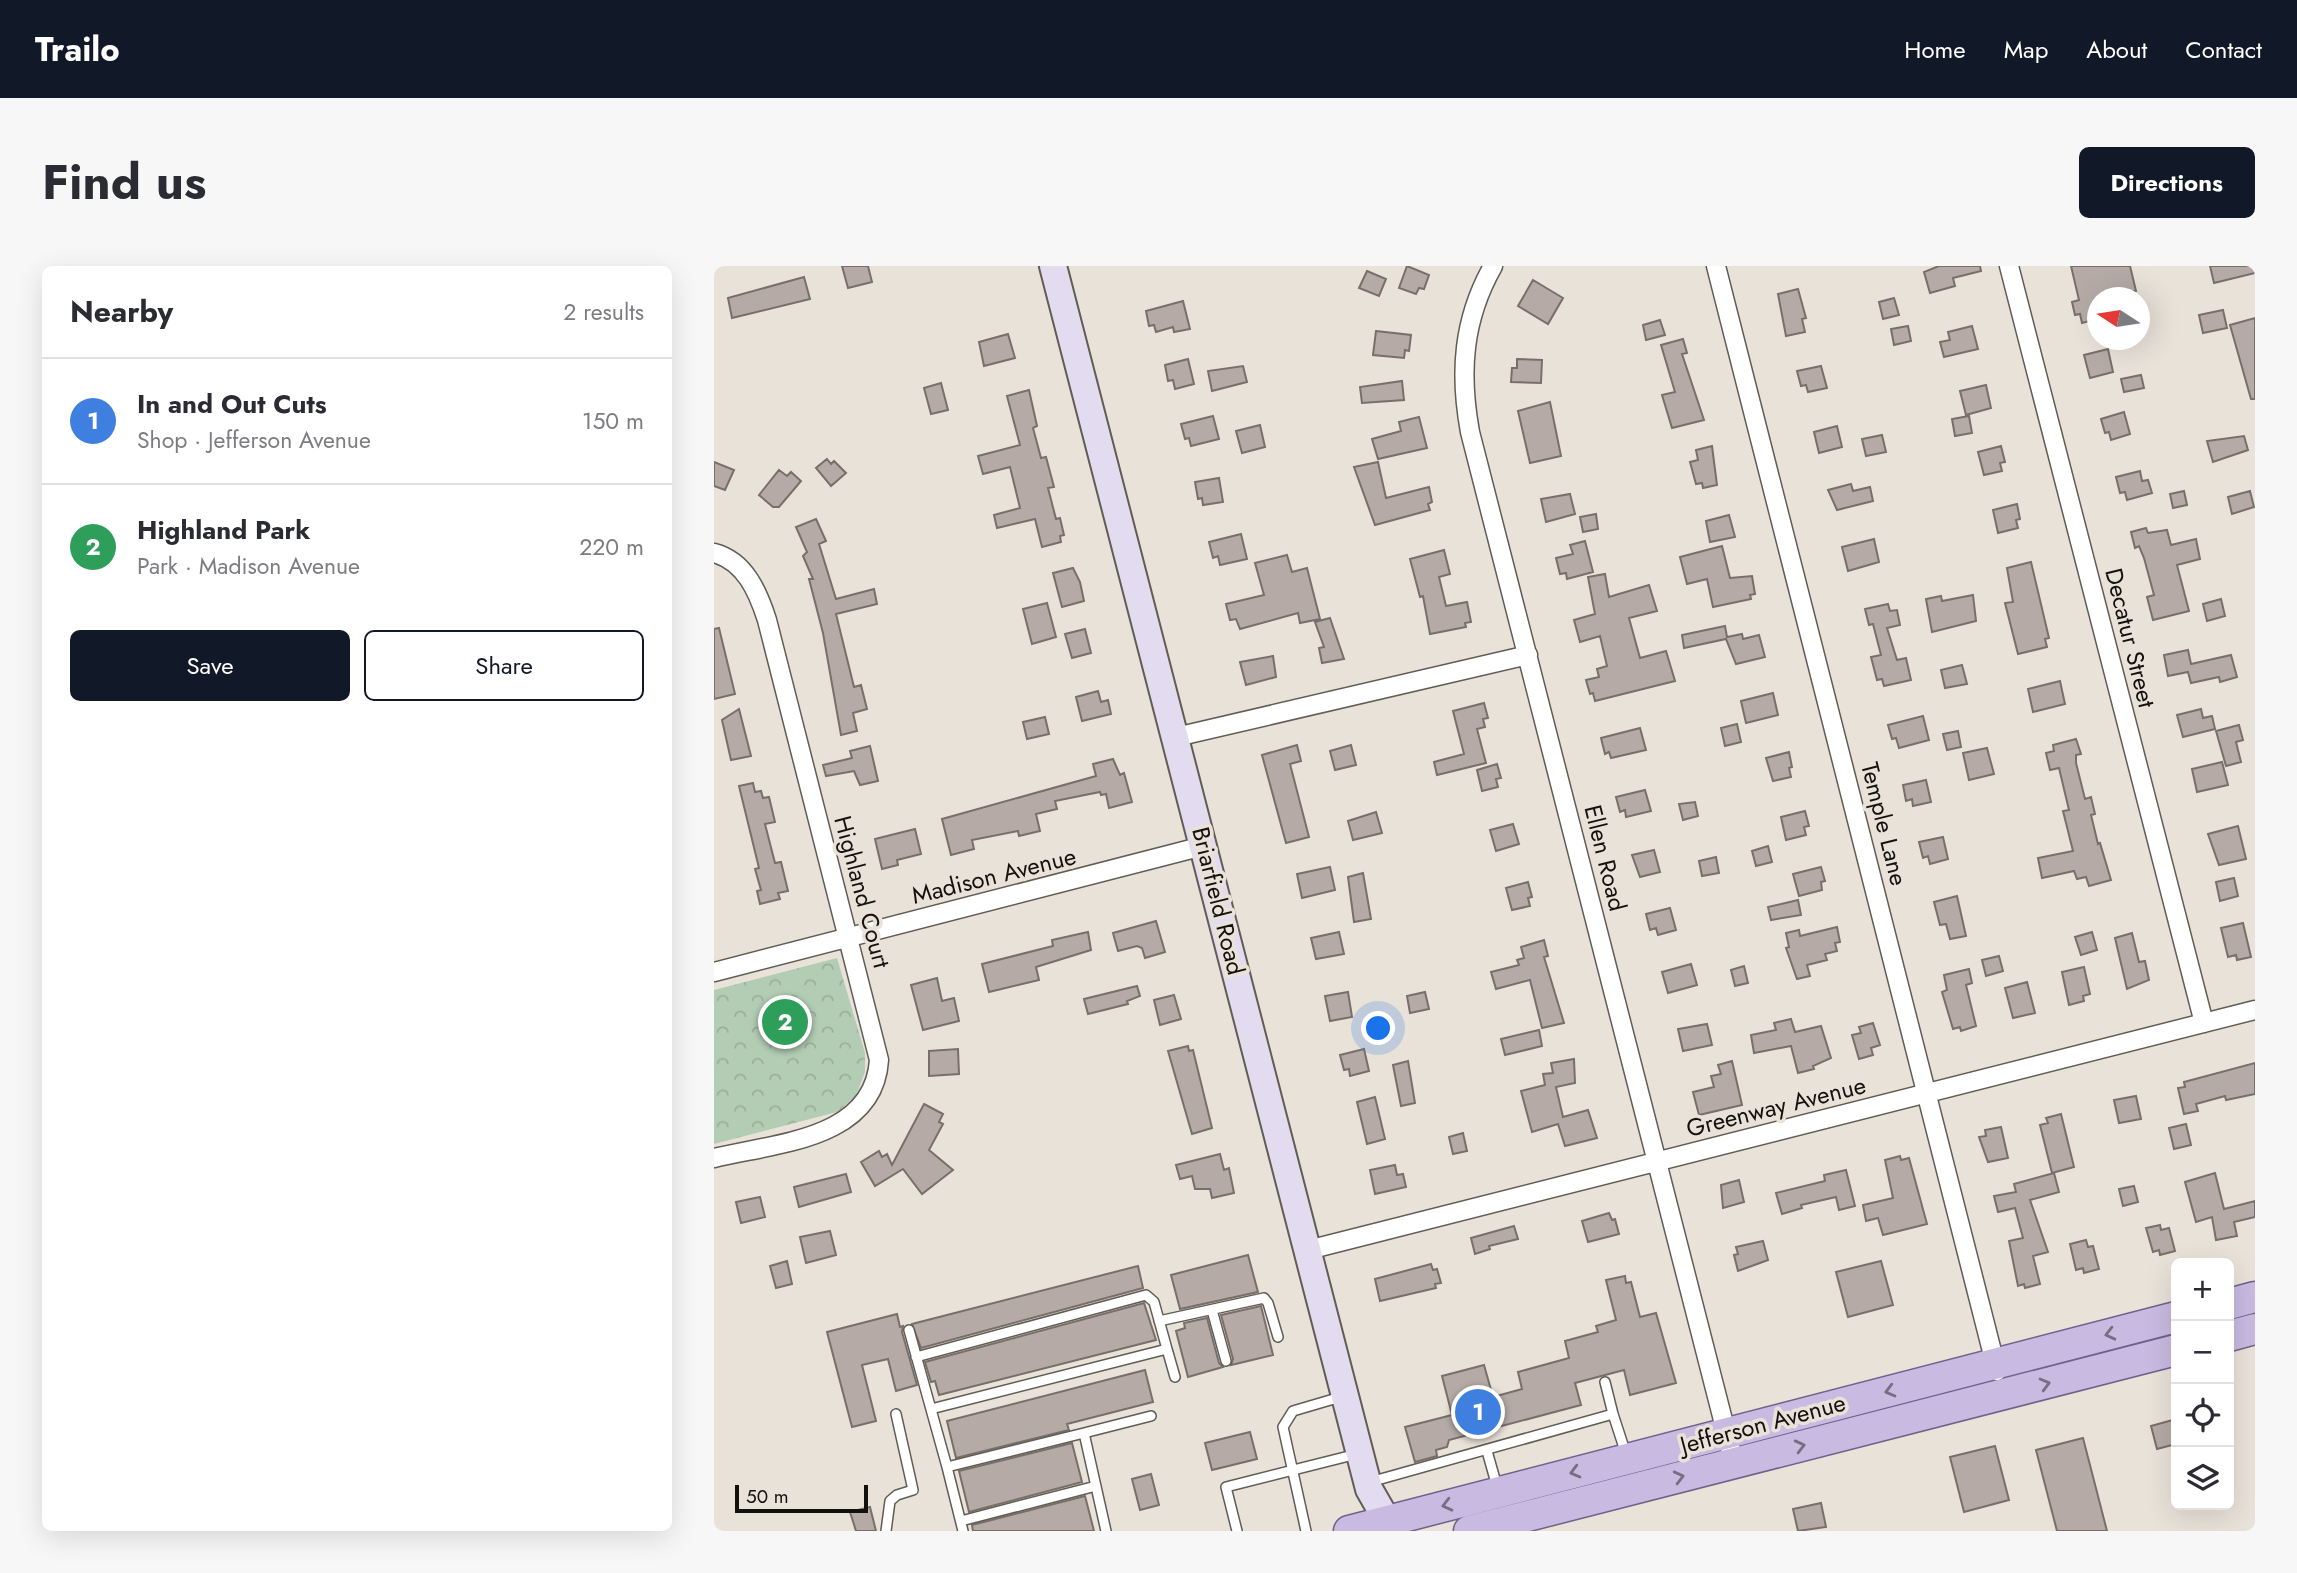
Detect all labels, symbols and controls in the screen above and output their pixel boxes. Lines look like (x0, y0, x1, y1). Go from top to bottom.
text: Trailo (35, 26, 120, 73)
text: Home (1904, 32, 1966, 67)
text: Map (2004, 32, 2048, 67)
text: About (2086, 32, 2147, 67)
text: Contact (2185, 32, 2262, 67)
text: Find us (42, 147, 206, 217)
button: Directions (2079, 147, 2255, 218)
north arrow (2087, 287, 2150, 350)
text: Nearby (70, 290, 173, 333)
text: 2 results (563, 295, 644, 329)
text: In and Out Cuts (137, 385, 327, 423)
text: 1 (87, 404, 99, 438)
text: 150 m (582, 404, 644, 438)
text: Shop · Jefferson Avenue (137, 423, 371, 457)
text: Highland Park (137, 511, 310, 549)
text: 2 (85, 530, 101, 564)
text: 220 m (579, 530, 644, 564)
text: Park · Madison Avenue (137, 549, 360, 583)
street label: Decatur Street (2096, 564, 2165, 712)
button: Save (70, 630, 350, 701)
button: Share (364, 630, 644, 701)
street label: Temple Lane (1852, 759, 1917, 889)
street label: Ellen Road (1575, 801, 1636, 915)
street label: Highland Court (825, 812, 900, 972)
street label: Briarfield Road (1183, 823, 1254, 979)
street label: Madison Avenue (908, 838, 1080, 913)
pin: 2 (762, 996, 808, 1048)
your location (1361, 1011, 1395, 1045)
street label: Greenway Avenue (1682, 1067, 1869, 1146)
map controls (2171, 1258, 2234, 1510)
button: + (2171, 1258, 2234, 1321)
button: − (2171, 1321, 2234, 1384)
one-way arrow (2104, 1326, 2116, 1340)
one-way arrow (2038, 1378, 2050, 1392)
one-way arrow (1884, 1383, 1896, 1398)
button: locate (2171, 1384, 2234, 1447)
street label: Jefferson Avenue (1673, 1385, 1849, 1463)
pin: 1 (1455, 1386, 1501, 1438)
one-way arrow (1794, 1440, 1806, 1454)
button: layers (2171, 1447, 2234, 1510)
one-way arrow (1569, 1464, 1581, 1478)
one-way arrow (1673, 1471, 1685, 1485)
scale bar (735, 1482, 868, 1514)
text: 50 m (746, 1483, 789, 1510)
one-way arrow (1441, 1497, 1453, 1511)

